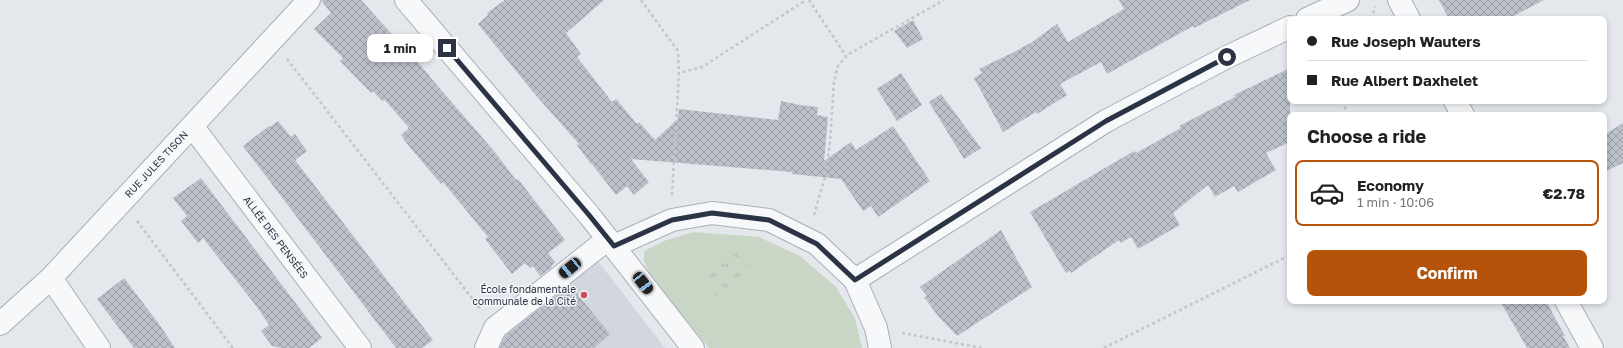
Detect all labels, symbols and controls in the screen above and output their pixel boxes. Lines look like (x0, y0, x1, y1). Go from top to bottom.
text: Rue Joseph Wauters (1331, 32, 1481, 50)
callout: 1 min (367, 34, 433, 62)
route end (438, 39, 456, 57)
text: 1 min (384, 40, 416, 56)
route start (1218, 48, 1236, 66)
text: Rue Albert Daxhelet (1331, 71, 1478, 89)
text: Choose a ride (1307, 125, 1426, 147)
street label: RUE JULES TISON (122, 128, 190, 200)
icon: car (1309, 175, 1345, 211)
text: Economy (1357, 176, 1424, 194)
text: €2.78 (1543, 184, 1585, 202)
street label: ALLÉE DES PENSÉES (241, 193, 311, 281)
text: 1 min · 10:06 (1357, 194, 1434, 210)
button: Confirm (1307, 250, 1587, 296)
car (557, 256, 583, 280)
car (631, 270, 655, 296)
place label: École fondamentale communale de la Cité (473, 283, 576, 307)
marker: École fondamentale communale de la Cité (579, 290, 589, 300)

